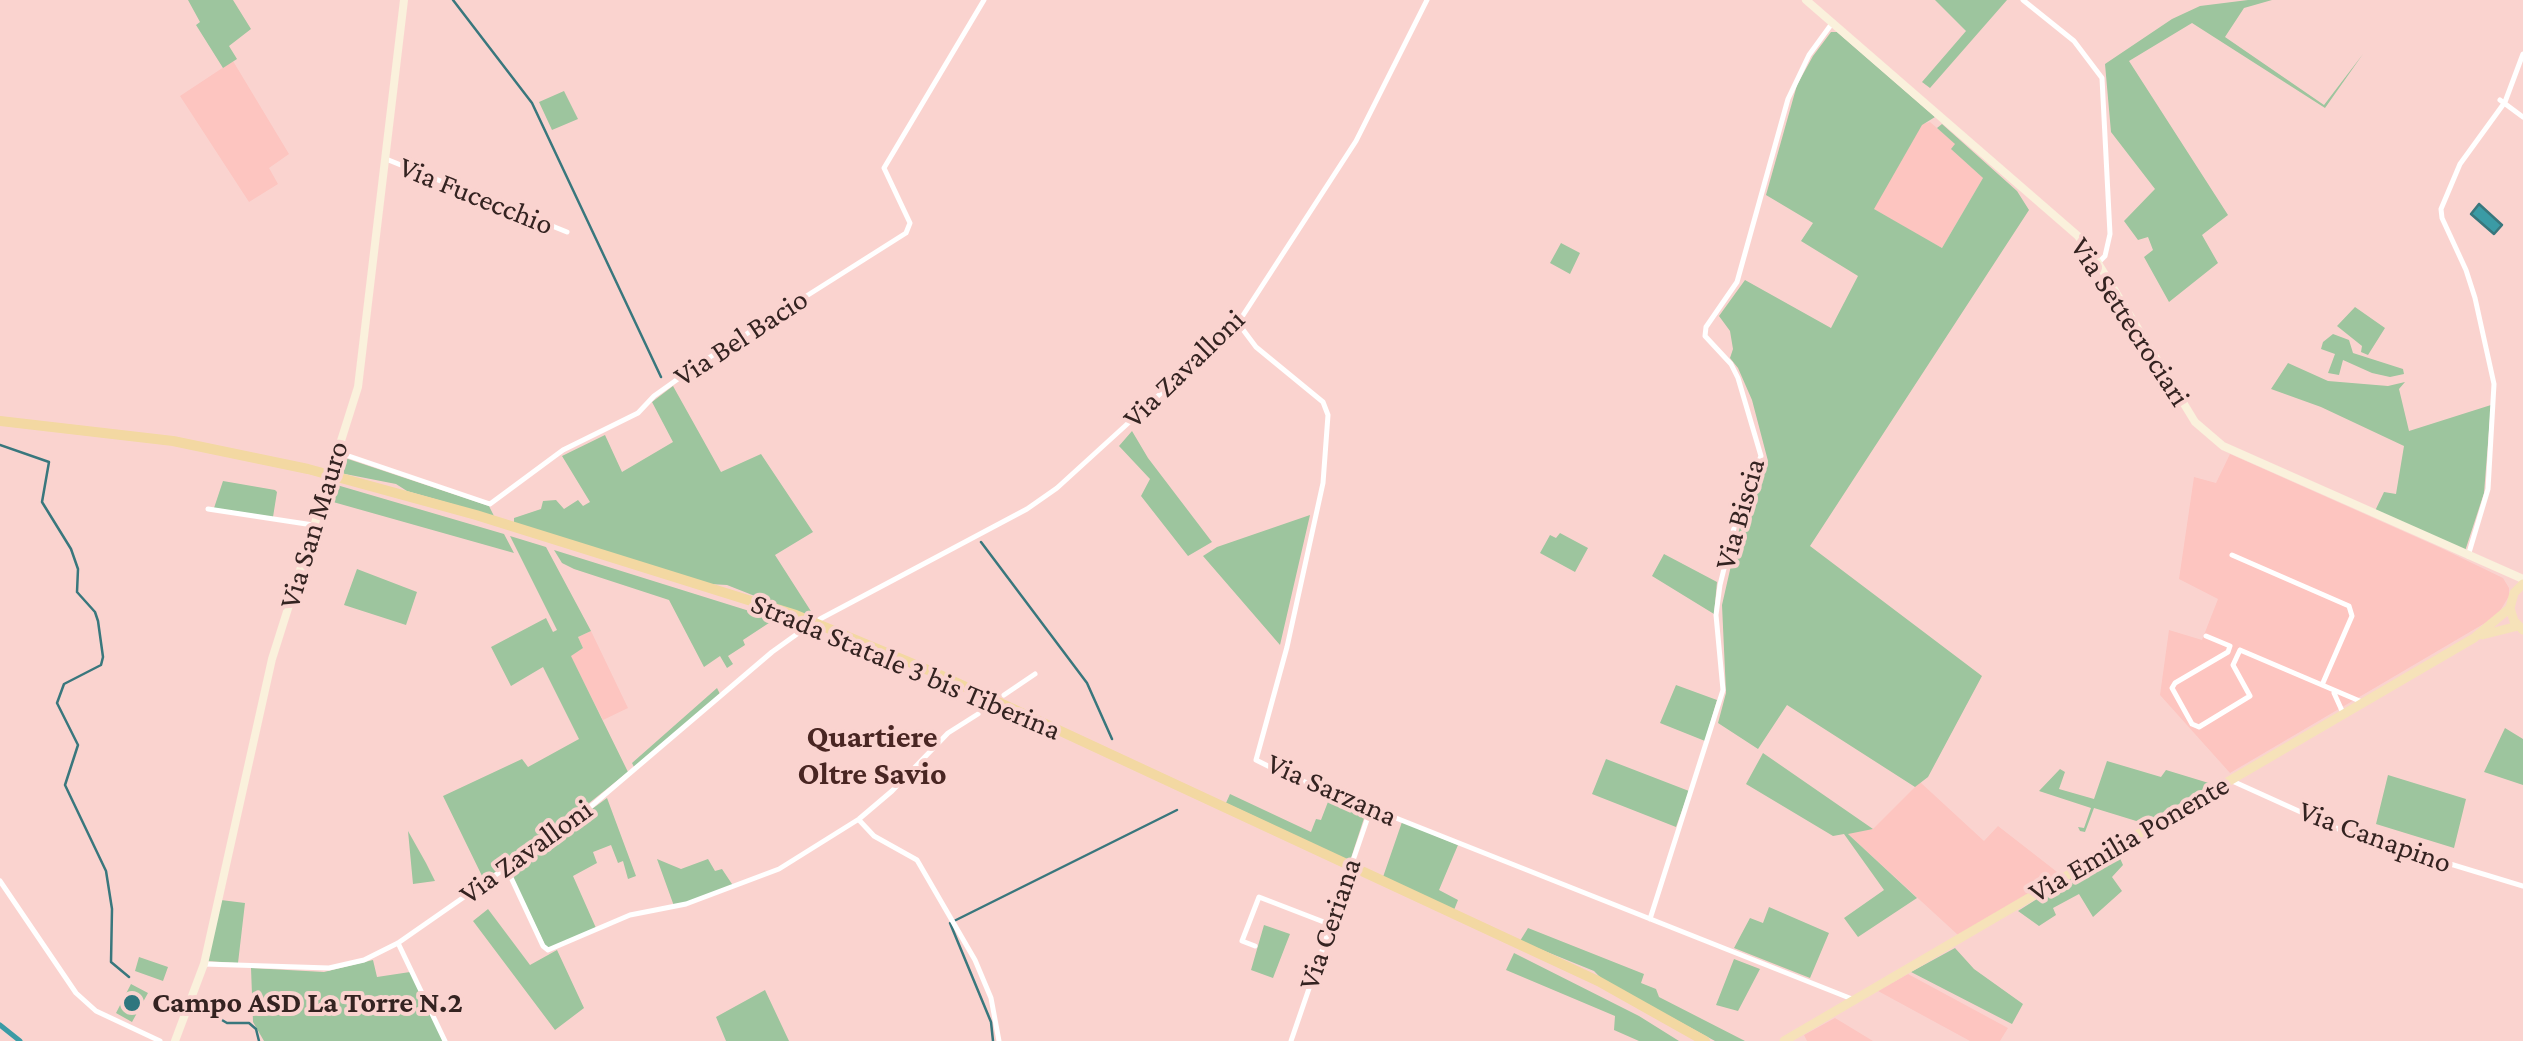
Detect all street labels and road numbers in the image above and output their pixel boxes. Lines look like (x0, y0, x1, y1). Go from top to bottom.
street label: Via Fucecchio (394, 149, 558, 243)
street label: Via Settecrociari (2062, 231, 2198, 413)
street label: Via Bel Bacio (667, 281, 815, 395)
street label: Via Zavalloni (1116, 302, 1252, 436)
street label: Via San Mauro (271, 437, 357, 613)
street label: Via Biscia (1707, 454, 1773, 574)
street label: Strada Statale 3 bis Tiberina (746, 585, 1066, 749)
street label: Via Sarzana (1261, 745, 1403, 835)
street label: Via Emilia Ponente (2022, 767, 2236, 911)
street label: Via Zavalloni (453, 792, 599, 912)
street label: Via Canapino (2294, 793, 2456, 881)
street label: Via Ceriana (1291, 853, 1369, 995)

